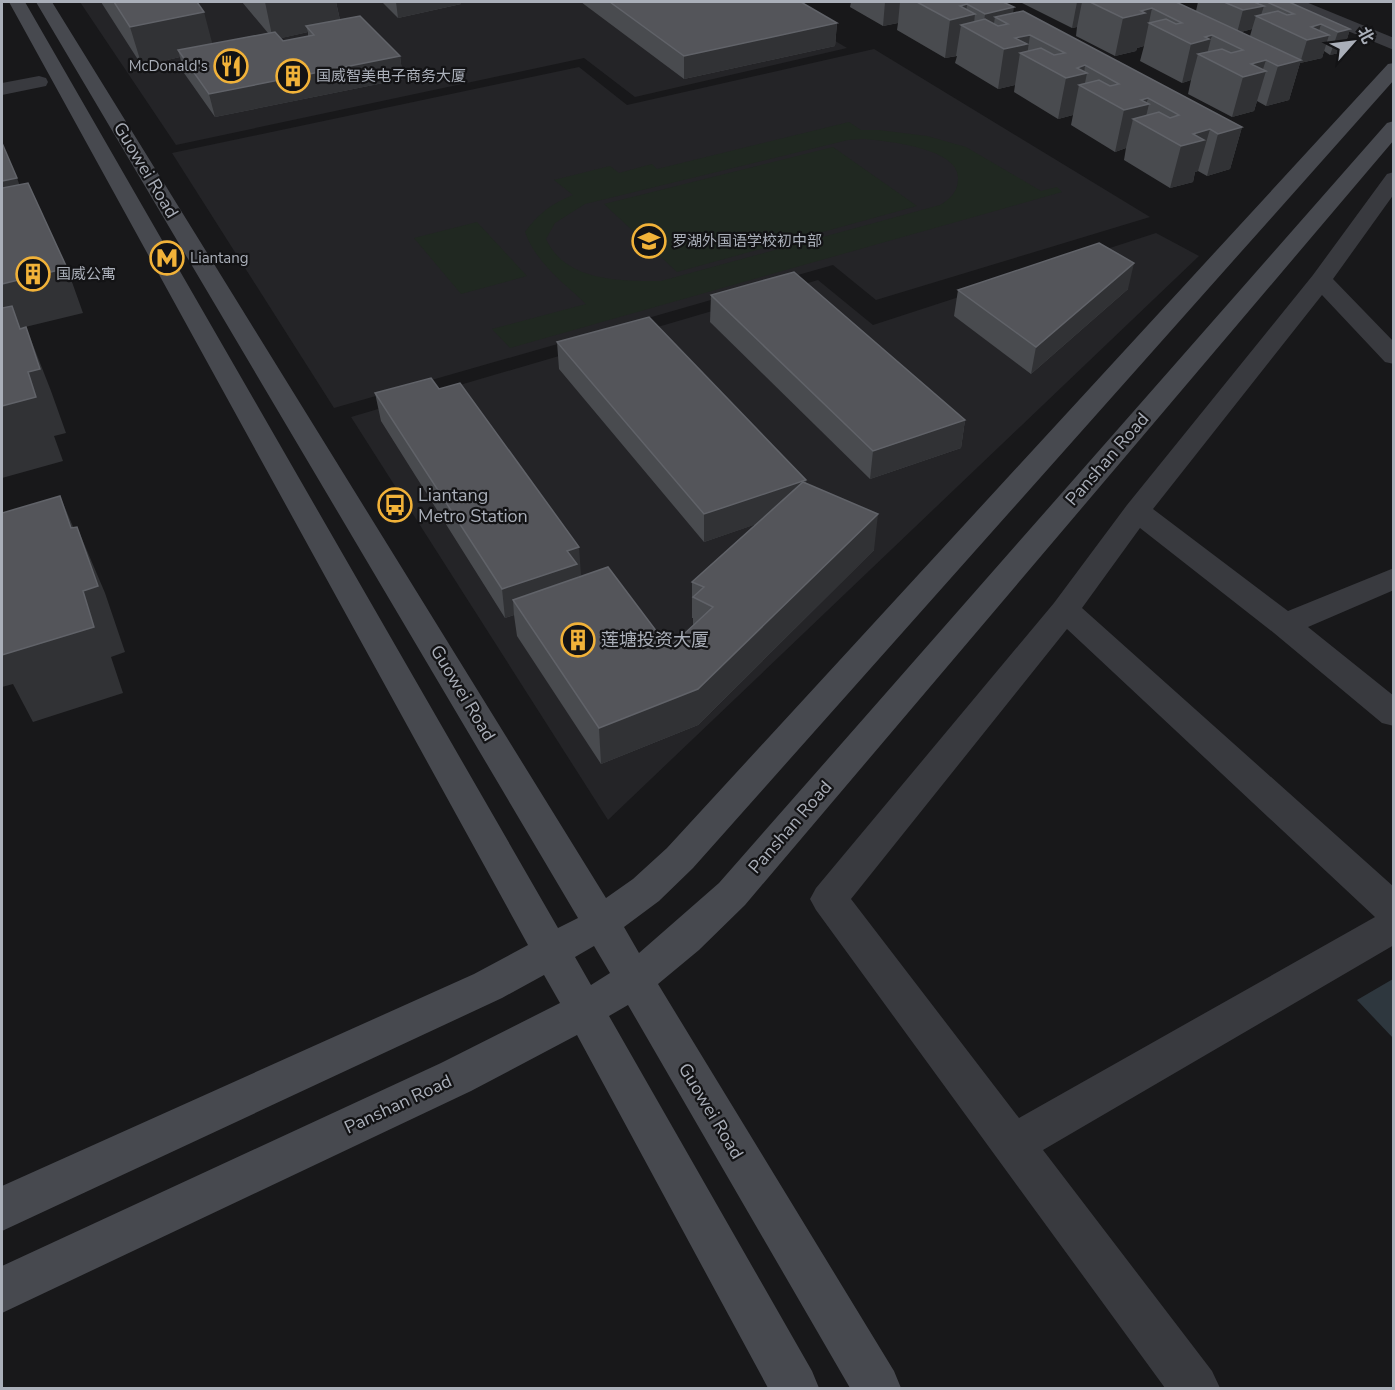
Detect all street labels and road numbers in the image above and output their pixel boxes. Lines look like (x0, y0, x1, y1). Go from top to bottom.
street label: Guowei Road (108, 117, 184, 223)
street label: Panshan Road (1060, 407, 1154, 511)
street label: Guowei Road (425, 640, 501, 746)
street label: Panshan Road (743, 775, 837, 879)
street label: Guowei Road (673, 1058, 749, 1164)
street label: Panshan Road (340, 1069, 456, 1139)

